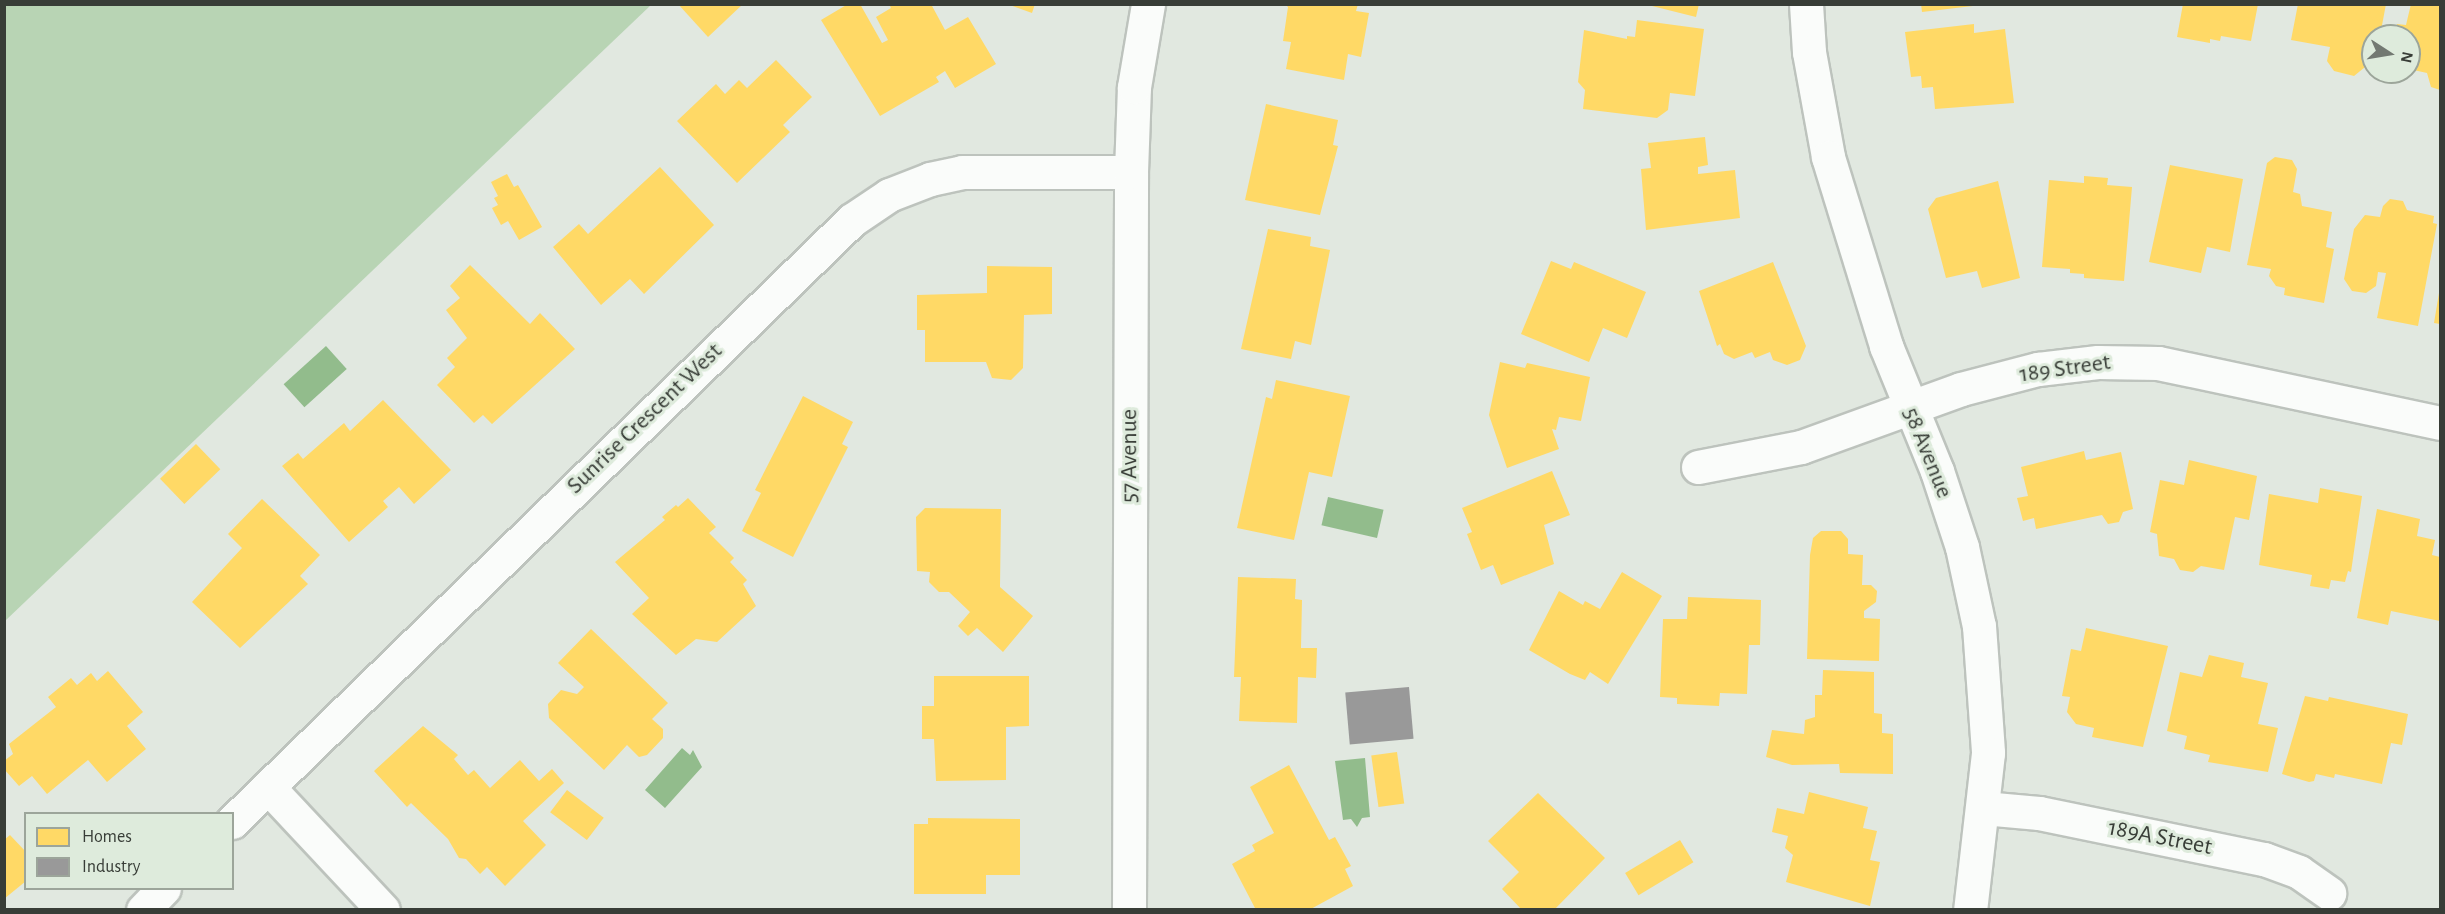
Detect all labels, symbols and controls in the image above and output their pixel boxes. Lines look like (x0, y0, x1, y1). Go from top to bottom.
north arrow (2361, 24, 2421, 84)
text: N (2398, 50, 2416, 64)
street label: Sunrise Crescent West (561, 337, 729, 501)
street label: 189 Street (2018, 348, 2112, 390)
street label: 58 Avenue (1896, 403, 1958, 503)
street label: 57 Avenue (1116, 409, 1144, 503)
legend (24, 812, 234, 890)
street label: 189A Street (2106, 814, 2214, 862)
text: Homes (82, 828, 132, 846)
text: Industry (82, 858, 141, 876)

